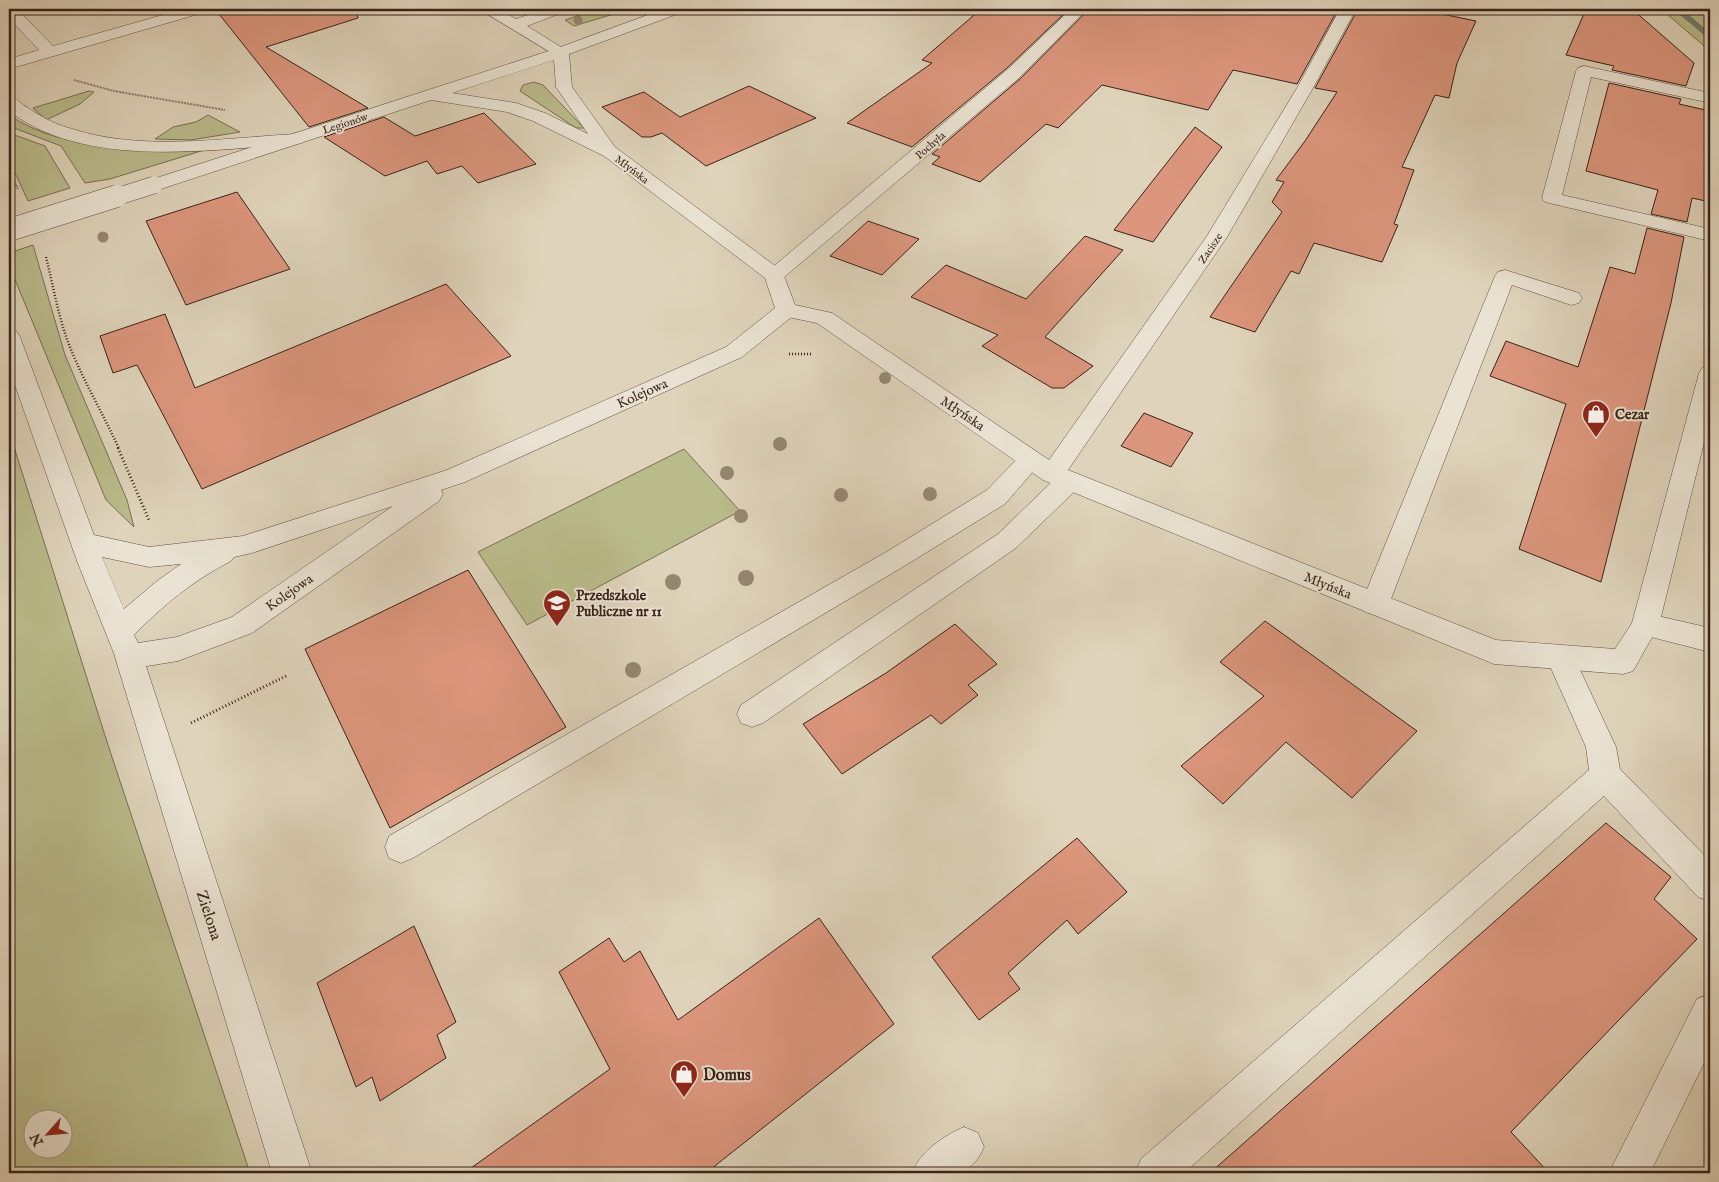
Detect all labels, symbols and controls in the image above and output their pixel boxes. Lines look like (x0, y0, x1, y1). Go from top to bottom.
street label: Legionów (321, 110, 370, 138)
street label: Pochyła (913, 129, 949, 163)
street label: Młyńska (612, 152, 651, 187)
street label: Zacisze (1195, 230, 1226, 267)
street label: Kolejowa (614, 374, 671, 413)
street label: Młyńska (937, 392, 989, 436)
shop icon: Cezar (1581, 399, 1611, 438)
place label: Cezar (1615, 406, 1650, 424)
street label: Młyńska (1301, 568, 1355, 604)
street label: Kolejowa (262, 569, 318, 616)
place label: Przedszkole Publiczne nr 11 (576, 587, 662, 621)
school or university icon: Przedszkole Publiczne nr 11 (542, 588, 572, 627)
street label: Zielona (191, 888, 226, 943)
shop icon: Domus (669, 1059, 699, 1098)
place label: Domus (703, 1066, 751, 1086)
north arrow (22, 1110, 72, 1160)
text: N (27, 1130, 49, 1150)

